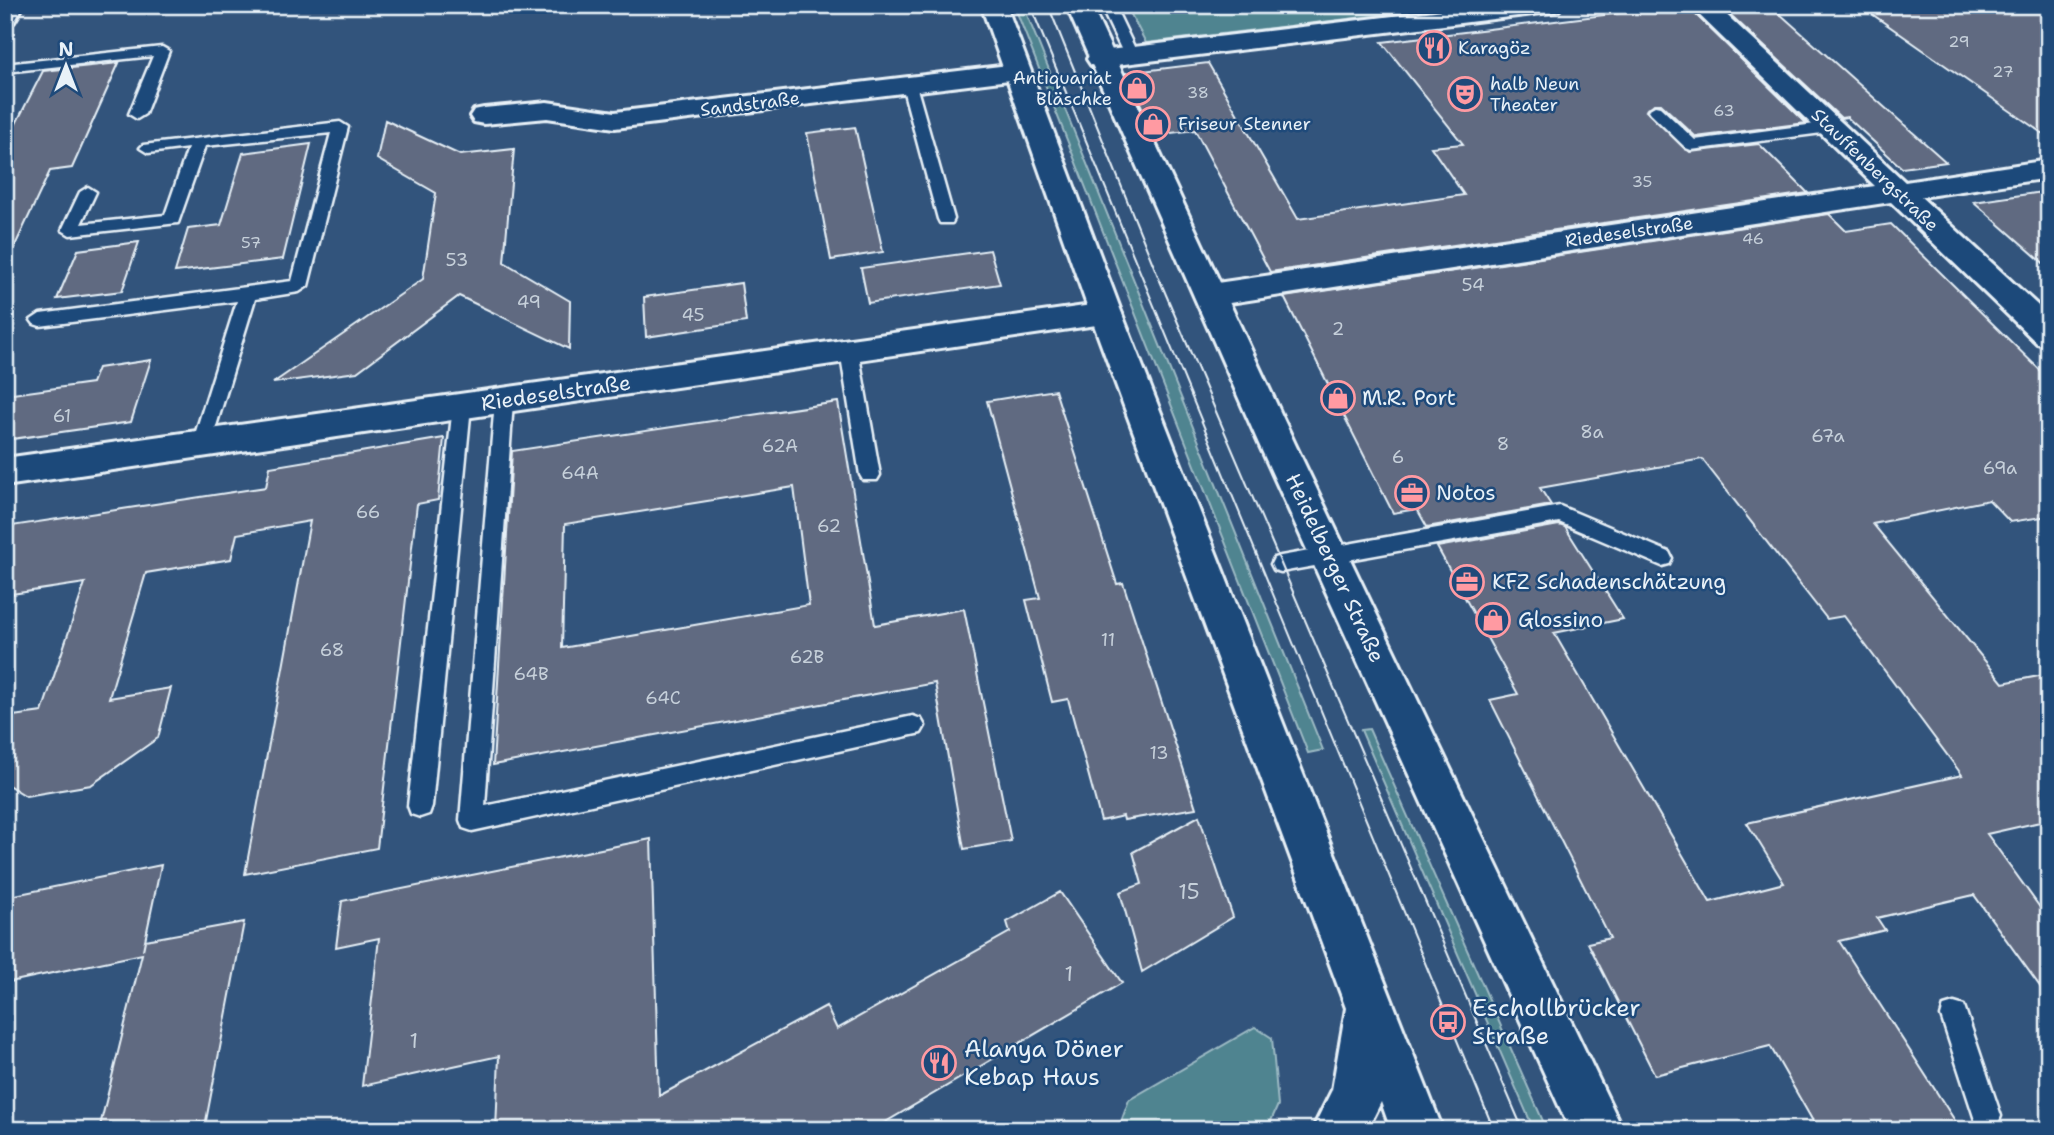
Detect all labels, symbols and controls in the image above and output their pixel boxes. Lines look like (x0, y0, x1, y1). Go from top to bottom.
restaurant icon: Karagöz (1415, 29, 1453, 67)
house number: 29 (1948, 31, 1970, 52)
north arrow (32, 32, 102, 102)
place label: Karagöz (1458, 36, 1531, 60)
text: N (58, 37, 74, 62)
house number: 27 (1992, 61, 2014, 82)
place label: Antiquariat Bläschke (1013, 66, 1112, 111)
shop icon: Antiquariat Bläschke (1118, 69, 1156, 107)
place label: halb Neun Theater (1490, 72, 1579, 117)
theatre icon: halb Neun Theater (1446, 75, 1484, 113)
house number: 38 (1187, 82, 1209, 103)
street label: Sandstraße (699, 86, 801, 122)
house number: 63 (1713, 100, 1735, 121)
street label: Stauffenbergstraße (1806, 103, 1944, 237)
shop icon: Friseur Stenner (1134, 105, 1172, 143)
place label: Friseur Stenner (1178, 112, 1311, 136)
house number: 35 (1632, 171, 1652, 192)
street label: Riedeselstraße (1563, 211, 1695, 253)
house number: 46 (1742, 228, 1764, 249)
house number: 57 (241, 232, 261, 253)
house number: 53 (446, 248, 468, 272)
house number: 54 (1461, 273, 1485, 297)
house number: 49 (517, 290, 541, 314)
house number: 45 (681, 303, 705, 327)
house number: 2 (1332, 317, 1344, 341)
street label: Riedeselstraße (479, 369, 633, 417)
shop icon: M.R. Port (1319, 379, 1357, 417)
place label: M.R. Port (1362, 384, 1456, 412)
house number: 61 (53, 404, 71, 428)
house number: 8a (1580, 420, 1604, 444)
house number: 67a (1811, 424, 1845, 448)
house number: 8 (1497, 432, 1509, 456)
house number: 62A (762, 434, 798, 458)
house number: 6 (1392, 445, 1404, 469)
house number: 69a (1983, 456, 2017, 480)
house number: 64A (561, 461, 599, 485)
street label: Heidelberger Straße (1279, 469, 1391, 667)
office icon: Notos (1393, 474, 1431, 512)
place label: Notos (1436, 479, 1496, 507)
house number: 66 (356, 500, 380, 524)
house number: 62 (817, 514, 841, 538)
office icon: KFZ Schadenschätzung (1448, 563, 1486, 601)
place label: KFZ Schadenschätzung (1492, 568, 1726, 596)
shop icon: Glossino (1474, 601, 1512, 639)
place label: Glossino (1518, 606, 1603, 634)
house number: 11 (1101, 628, 1115, 652)
house number: 68 (320, 638, 344, 662)
house number: 62B (790, 645, 824, 669)
house number: 64B (513, 662, 549, 686)
house number: 64C (645, 686, 681, 710)
house number: 13 (1149, 741, 1169, 765)
house number: 15 (1178, 878, 1200, 906)
house number: 1 (1065, 960, 1073, 988)
place label: Eschollbrücker Straße (1472, 992, 1641, 1052)
bus stop icon: Eschollbrücker Straße (1429, 1003, 1467, 1041)
house number: 1 (410, 1027, 418, 1055)
place label: Alanya Döner Kebap Haus (964, 1033, 1124, 1093)
restaurant icon: Alanya Döner Kebap Haus (920, 1044, 958, 1082)

